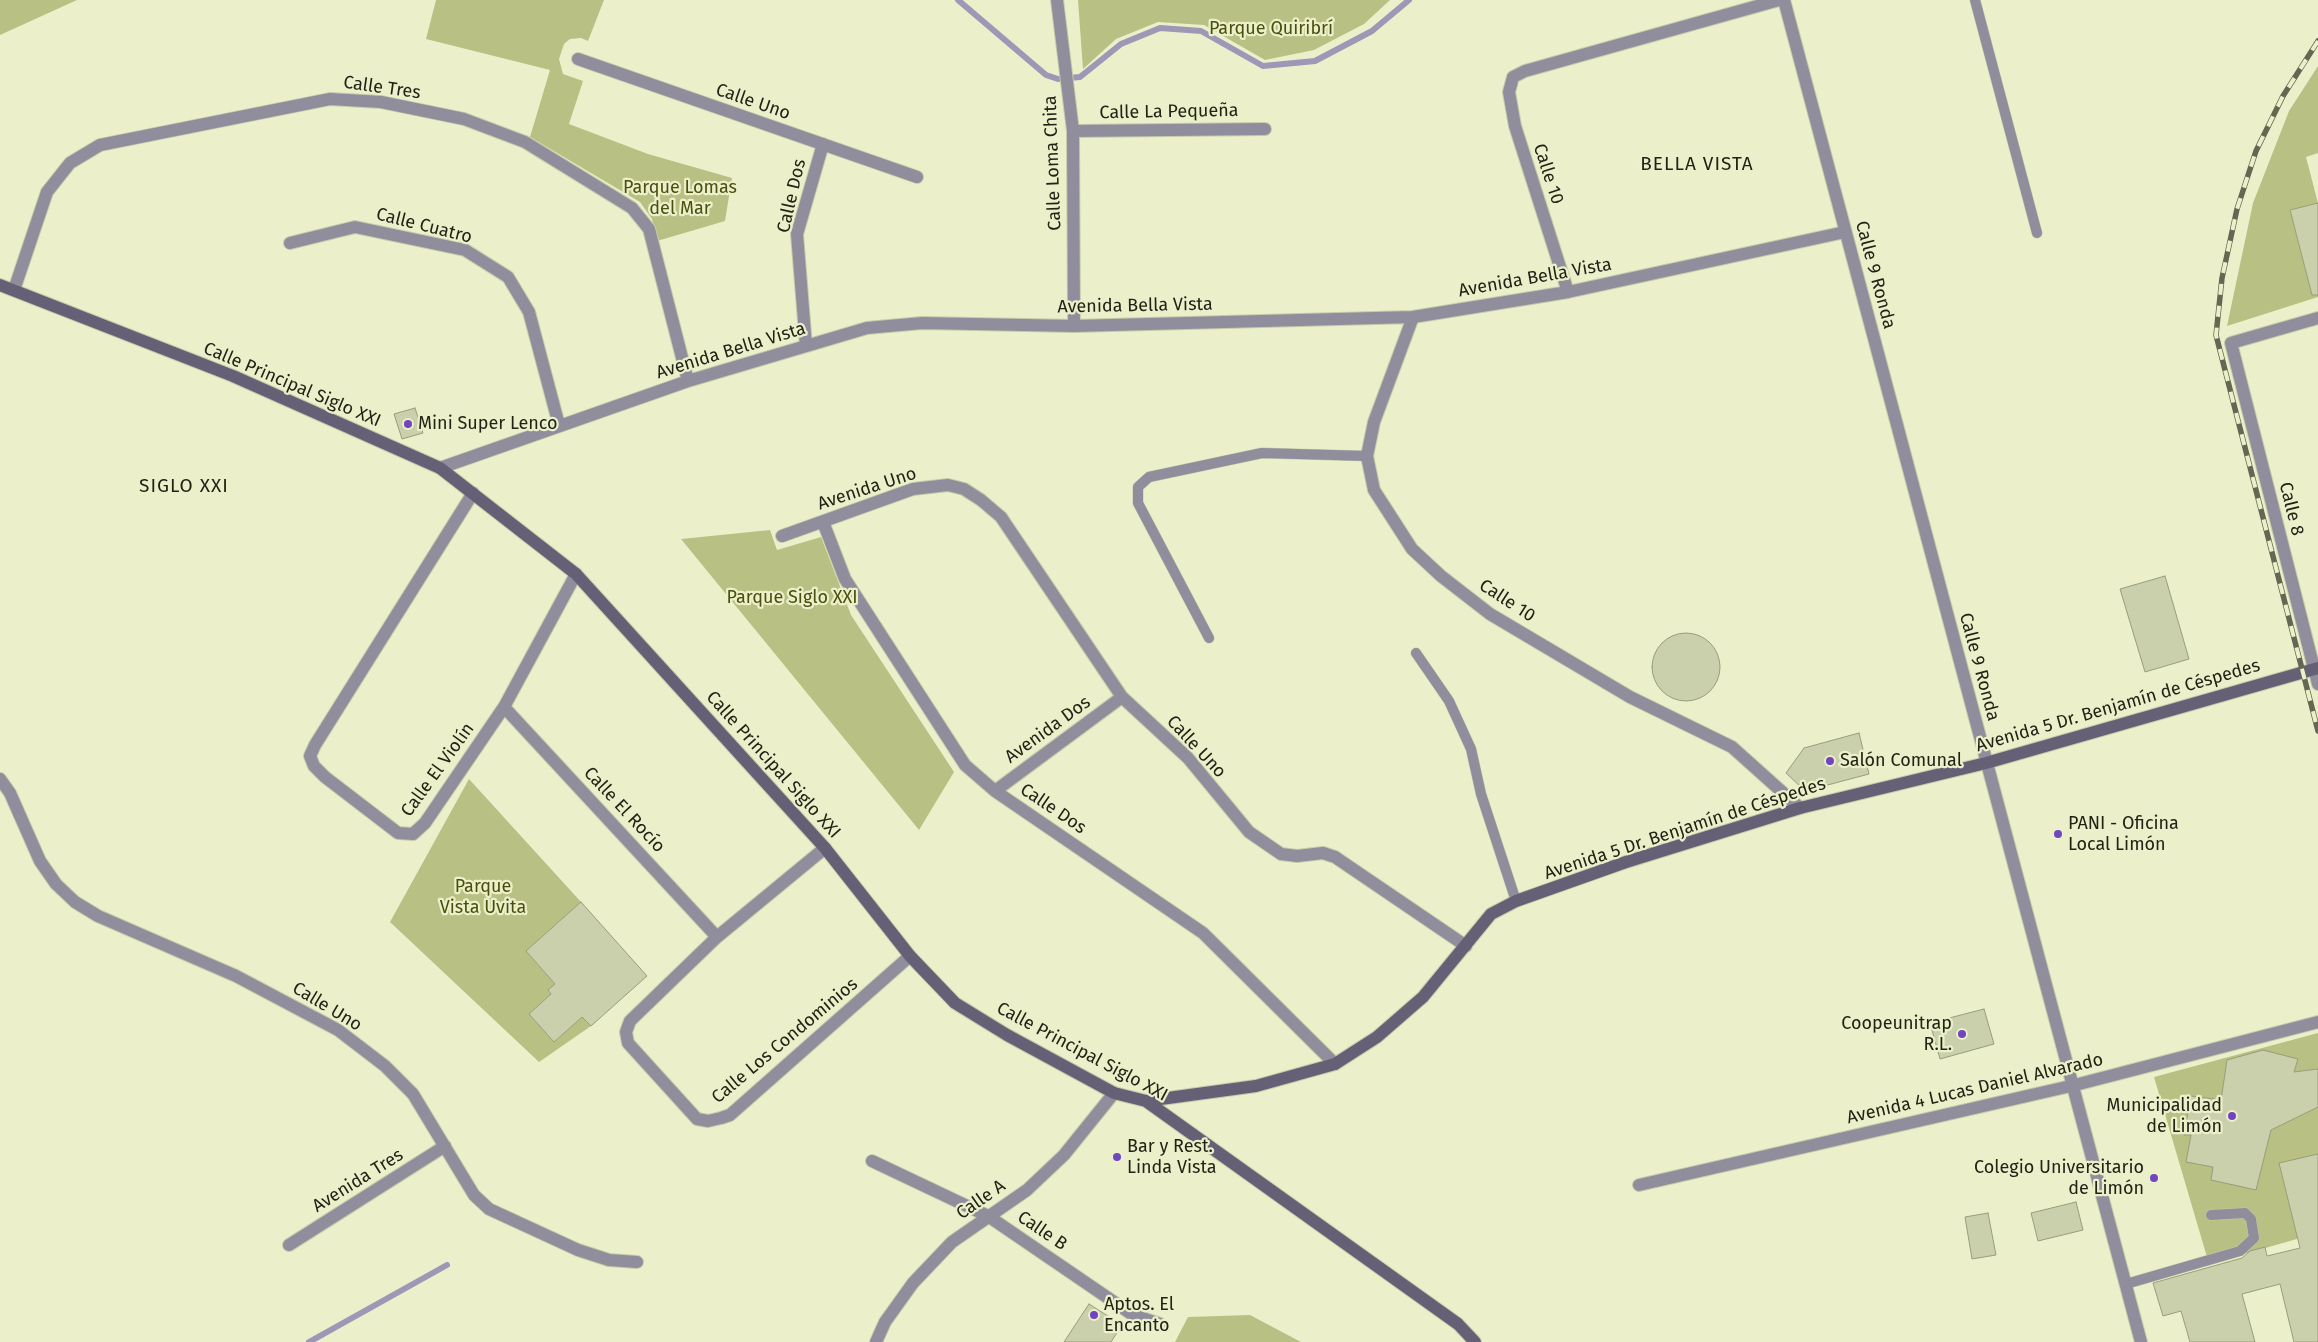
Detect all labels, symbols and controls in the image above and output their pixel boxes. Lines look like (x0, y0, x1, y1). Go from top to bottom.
park label: Parque Quiribrí (1209, 18, 1333, 40)
street label: Calle Tres (342, 72, 422, 104)
street label: Calle Uno (713, 79, 793, 125)
street label: Calle Loma Chita (1040, 95, 1066, 231)
street label: Calle La Pequeña (1099, 100, 1239, 124)
street label: Calle 10 (1528, 141, 1568, 207)
district label: BELLA VISTA (1639, 154, 1755, 176)
street label: Calle Dos (773, 157, 811, 235)
park label: Parque Lomas del Mar (623, 177, 737, 220)
street label: Calle Cuatro (374, 204, 474, 248)
street label: Calle 9 Ronda (1850, 219, 1900, 331)
street label: Avenida Bella Vista (1457, 254, 1613, 302)
street label: Avenida Bella Vista (1057, 294, 1213, 318)
street label: Avenida Bella Vista (654, 318, 808, 384)
street label: Calle Principal Siglo XXI (200, 338, 384, 432)
place label: Mini Super Lenco (418, 413, 558, 435)
marker: Mini Super Lenco (402, 418, 414, 430)
street label: Avenida Uno (815, 463, 919, 515)
district label: SIGLO XXI (138, 476, 230, 498)
street label: Calle 8 (2274, 480, 2308, 538)
street label: Calle 10 (1475, 575, 1539, 627)
park label: Parque Siglo XXI (727, 587, 857, 609)
street label: Calle 9 Ronda (1954, 611, 2004, 723)
street label: Avenida 5 Dr. Benjamín de Céspedes (1973, 655, 2263, 757)
street label: Calle Principal Siglo XXI (701, 687, 845, 843)
street label: Avenida Dos (1001, 692, 1095, 768)
street label: Calle Uno (1162, 711, 1230, 783)
street label: Calle El Violín (397, 719, 479, 821)
place label: Salón Comunal (1840, 750, 1962, 772)
marker: Salón Comunal (1824, 755, 1836, 767)
street label: Calle El Rocío (579, 763, 669, 857)
street label: Avenida 5 Dr. Benjamín de Céspedes (1542, 773, 1828, 885)
street label: Calle Dos (1016, 779, 1090, 839)
place label: PANI - Oficina Local Limón (2068, 813, 2179, 856)
marker: PANI - Oficina Local Limón (2052, 828, 2064, 840)
park label: Parque Vista Uvita (440, 876, 526, 919)
street label: Calle Los Condominios (708, 974, 862, 1108)
street label: Calle Uno (288, 978, 366, 1036)
street label: Calle Principal Siglo XXI (993, 998, 1171, 1106)
place label: Coopeunitrap R.L. (1841, 1013, 1952, 1056)
marker: Coopeunitrap R.L. (1956, 1028, 1968, 1040)
street label: Avenida 4 Lucas Daniel Alvarado (1845, 1049, 2105, 1129)
place label: Municipalidad de Limón (2106, 1095, 2222, 1138)
marker: Municipalidad de Limón (2226, 1110, 2238, 1122)
place label: Bar y Rest. Linda Vista (1127, 1136, 1217, 1178)
street label: Avenida Tres (308, 1144, 408, 1218)
marker: Bar y Rest. Linda Vista (1111, 1151, 1123, 1163)
place label: Colegio Universitario de Limón (1974, 1157, 2144, 1200)
marker: Colegio Universitario de Limón (2148, 1172, 2160, 1184)
street label: Calle A (952, 1175, 1010, 1225)
street label: Calle B (1013, 1207, 1071, 1255)
place label: Aptos. El Encanto (1104, 1294, 1174, 1336)
marker: Aptos. El Encanto (1088, 1309, 1100, 1321)

